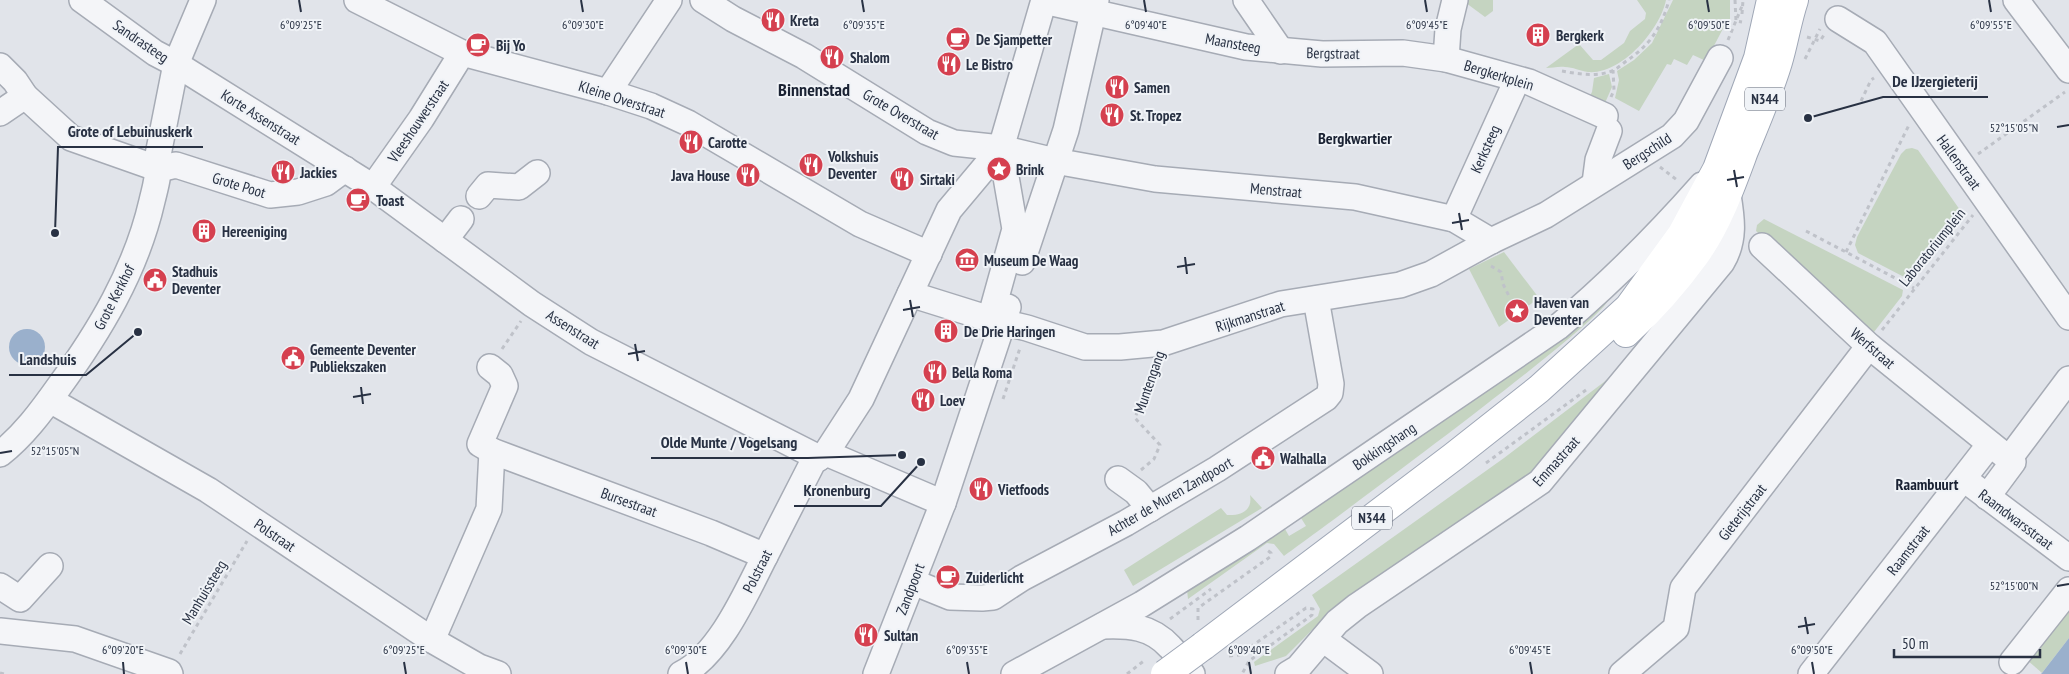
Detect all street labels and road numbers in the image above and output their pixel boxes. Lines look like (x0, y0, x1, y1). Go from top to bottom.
street label: Sandrasteeg (109, 15, 173, 67)
street label: Maansteeg (1204, 29, 1262, 57)
street label: Bergstraat (1306, 43, 1360, 63)
street label: Bergkerkplein (1462, 55, 1536, 95)
street label: Vleeshouwerstraat (383, 76, 453, 167)
street label: Kleine Overstraat (576, 76, 668, 122)
street label: Korte Assenstraat (218, 85, 304, 149)
street label: Grote Overstraat (859, 85, 943, 143)
road number: N344 (1745, 88, 1785, 110)
street label: Kerksteeg (1466, 122, 1504, 176)
street label: Bergschild (1619, 128, 1675, 174)
street label: Hallenstraat (1933, 131, 1985, 193)
street label: Grote Poot (210, 168, 268, 202)
street label: Menstraat (1249, 178, 1303, 202)
street label: Laboratoriumplein (1895, 204, 1969, 290)
street label: Grote Kerkhof (89, 260, 139, 333)
street label: Rijkmanstraat (1213, 296, 1287, 336)
street label: Assenstraat (543, 305, 603, 353)
street label: Werfstraat (1847, 323, 1899, 373)
street label: Muntengang (1129, 348, 1169, 416)
street label: Bokkingshang (1349, 418, 1419, 474)
street label: Emmastraat (1528, 432, 1584, 490)
street label: Achter de Muren Zandpoort (1104, 452, 1236, 540)
street label: Gieterijstraat (1714, 480, 1770, 544)
street label: Bursestraat (598, 483, 660, 521)
street label: Raamdwarsstraat (1975, 485, 2057, 553)
road number: N344 (1352, 506, 1392, 530)
street label: Polstraat (251, 514, 299, 556)
street label: Raamstraat (1883, 521, 1933, 579)
street label: Polstraat (738, 546, 776, 596)
street label: Manhuissteeg (178, 557, 230, 627)
street label: Zandpoort (892, 561, 928, 617)

